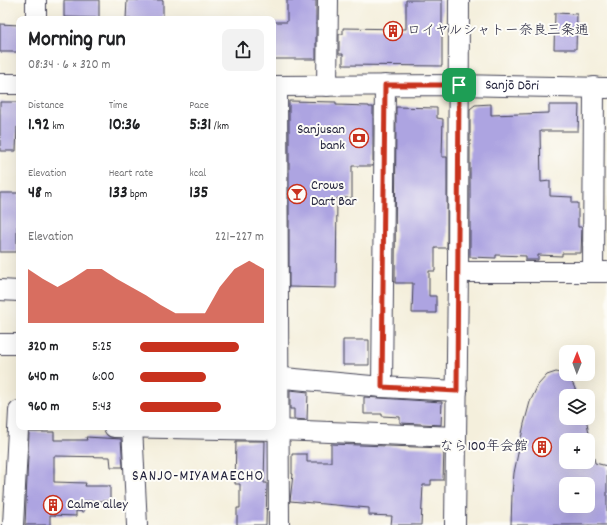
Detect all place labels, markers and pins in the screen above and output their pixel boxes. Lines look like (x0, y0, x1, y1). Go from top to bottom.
building icon: ロイヤルシャトー奈良三条通 (382, 20, 404, 42)
place label: ロイヤルシャトー奈良三条通 (407, 21, 589, 41)
pin (442, 68, 476, 102)
place label: Sanjusan bank (297, 120, 345, 156)
bank icon: Sanjusan bank (348, 127, 370, 149)
place label: Crows Dart Bar (311, 176, 358, 212)
bar icon: Crows Dart Bar (286, 183, 308, 205)
building icon: なら100年会館 (531, 436, 553, 458)
place label: なら100年会館 (440, 437, 528, 457)
building icon: Calme alley (42, 494, 64, 516)
place label: Calme alley (67, 495, 128, 515)

